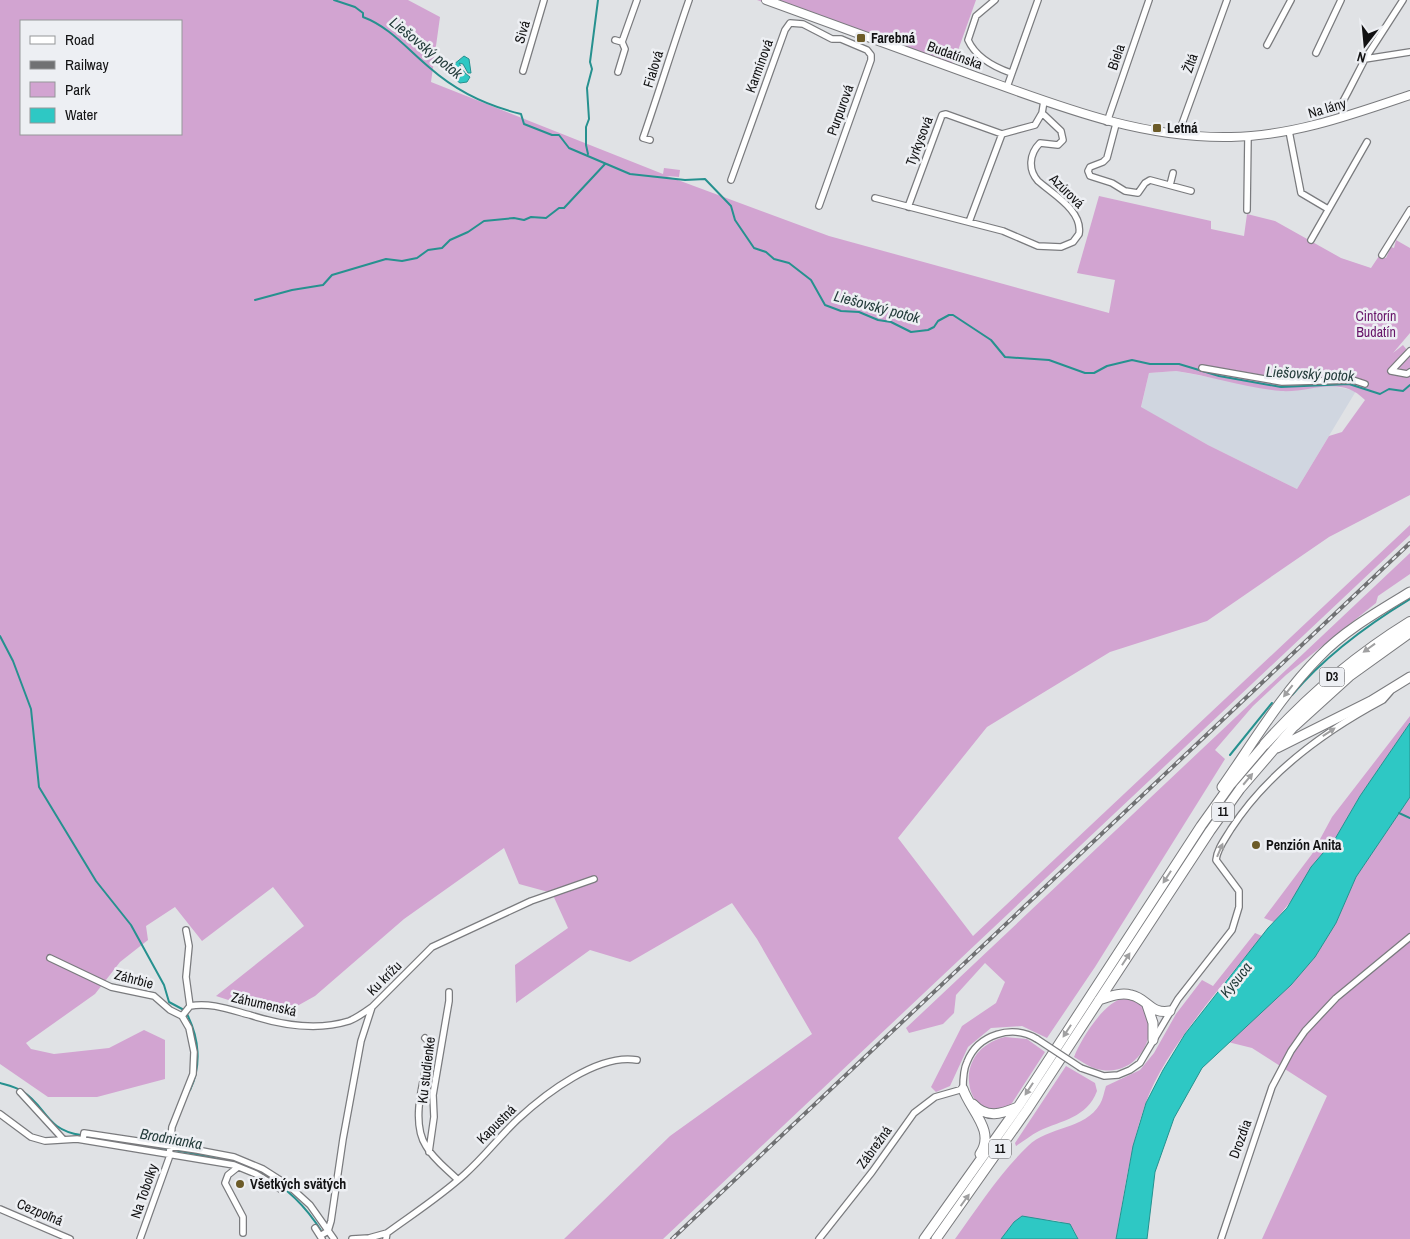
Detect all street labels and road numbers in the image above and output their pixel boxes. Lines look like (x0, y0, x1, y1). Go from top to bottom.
street label: Sivá (510, 18, 534, 46)
street label: Karmínová (741, 36, 777, 95)
street label: Budatínska (925, 37, 986, 73)
street label: Biela (1103, 41, 1129, 72)
street label: Fialová (639, 48, 667, 90)
street label: Žltá (1178, 50, 1202, 75)
street label: Purpurová (822, 81, 858, 138)
street label: Na lány (1306, 94, 1348, 122)
street label: Tyrkysová (901, 113, 937, 168)
street label: Azúrová (1045, 169, 1089, 213)
road number: D3 (1320, 668, 1344, 686)
road number: 11 (1212, 802, 1234, 822)
street label: Ku krížu (363, 957, 405, 999)
street label: Záhrbie (113, 965, 155, 993)
street label: Záhumenská (230, 988, 299, 1020)
street label: Ku studienke (413, 1036, 439, 1104)
street label: Kapustná (472, 1100, 520, 1148)
street label: Drozdia (1225, 1116, 1256, 1161)
street label: Zábrežná (852, 1122, 896, 1172)
road number: 11 (989, 1140, 1011, 1158)
street label: Na Tobolky (126, 1161, 162, 1221)
street label: Cezpoľná (14, 1194, 66, 1230)

